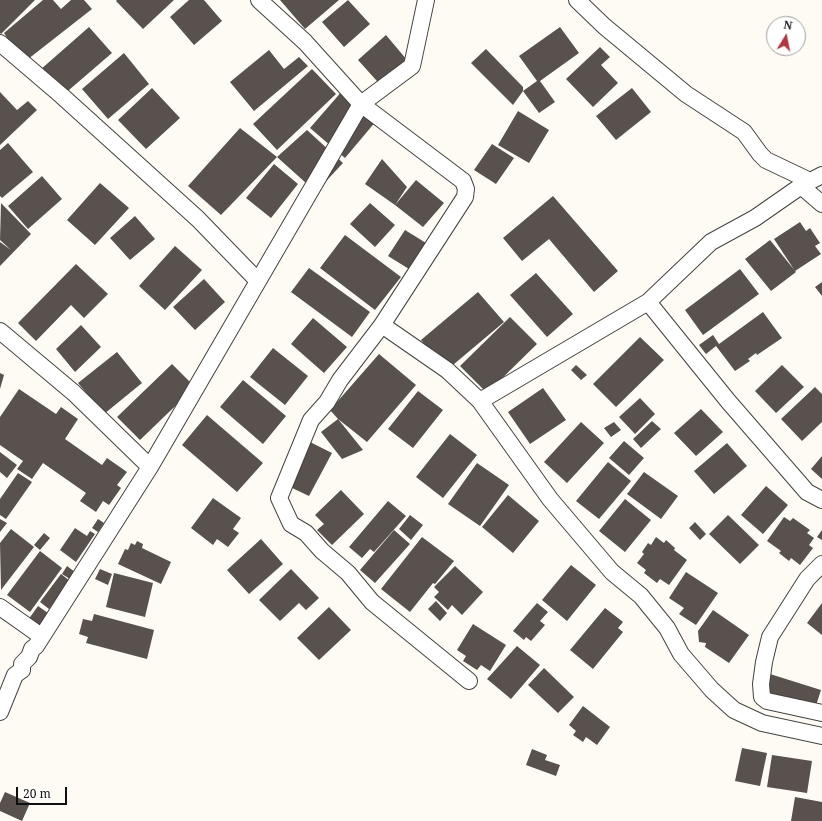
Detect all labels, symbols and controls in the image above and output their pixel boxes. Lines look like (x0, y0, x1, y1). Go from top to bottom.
north arrow (766, 16, 806, 56)
text: N (782, 17, 794, 33)
scale bar (18, 779, 69, 805)
text: 20 m (23, 785, 51, 802)

